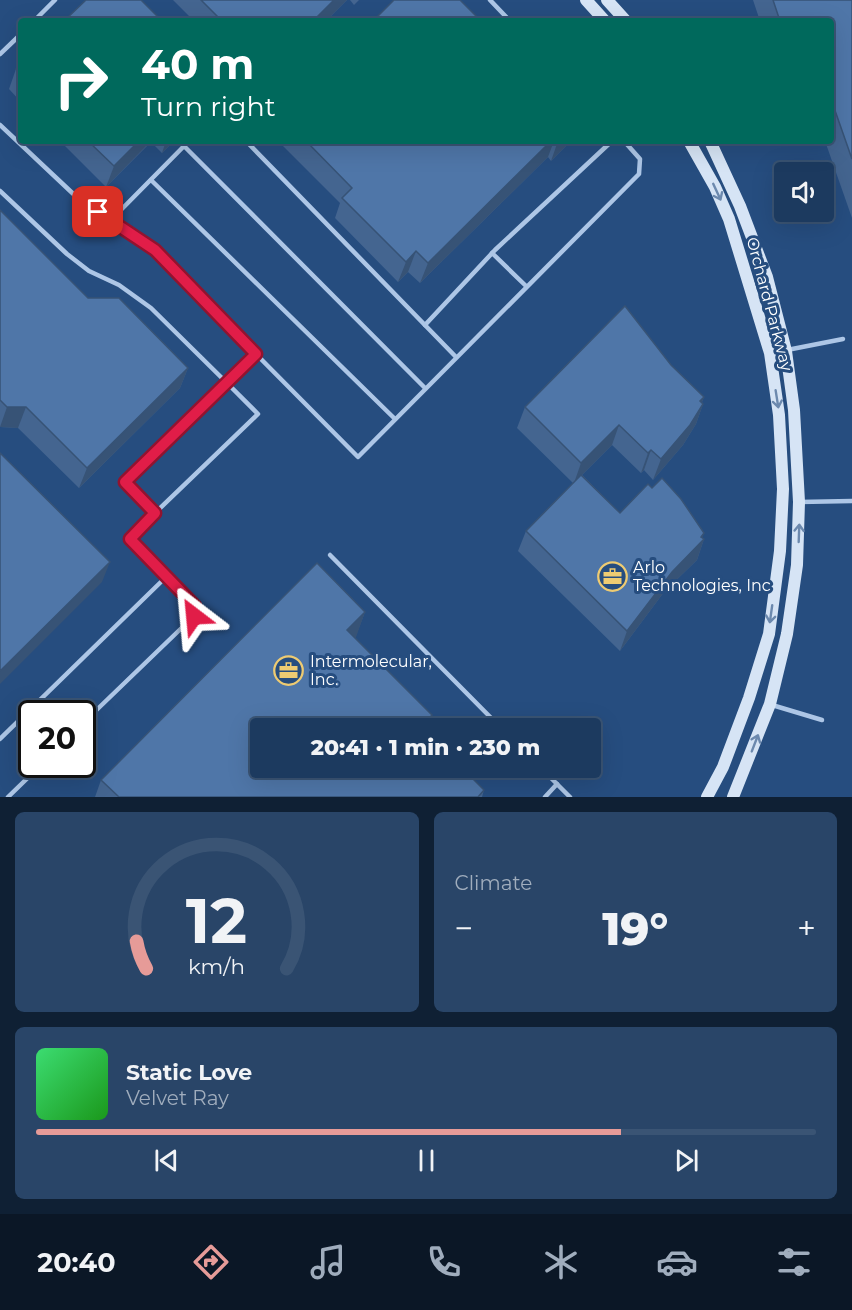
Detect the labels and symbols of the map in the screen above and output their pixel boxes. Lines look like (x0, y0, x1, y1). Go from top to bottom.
one-way arrow (712, 183, 724, 201)
pin (72, 186, 123, 237)
street label: Orchard Parkway (743, 235, 797, 373)
one-way arrow (771, 389, 782, 409)
one-way arrow (793, 523, 804, 543)
place label: Arlo Technologies, Inc (633, 558, 771, 595)
office icon: Arlo Technologies, Inc (596, 560, 628, 592)
position arrow (162, 584, 226, 648)
one-way arrow (766, 604, 777, 624)
place label: Intermolecular, Inc. (310, 652, 432, 689)
office icon: Intermolecular, Inc. (273, 654, 305, 686)
speed limit sign: 20 (18, 700, 96, 778)
one-way arrow (750, 734, 761, 753)

